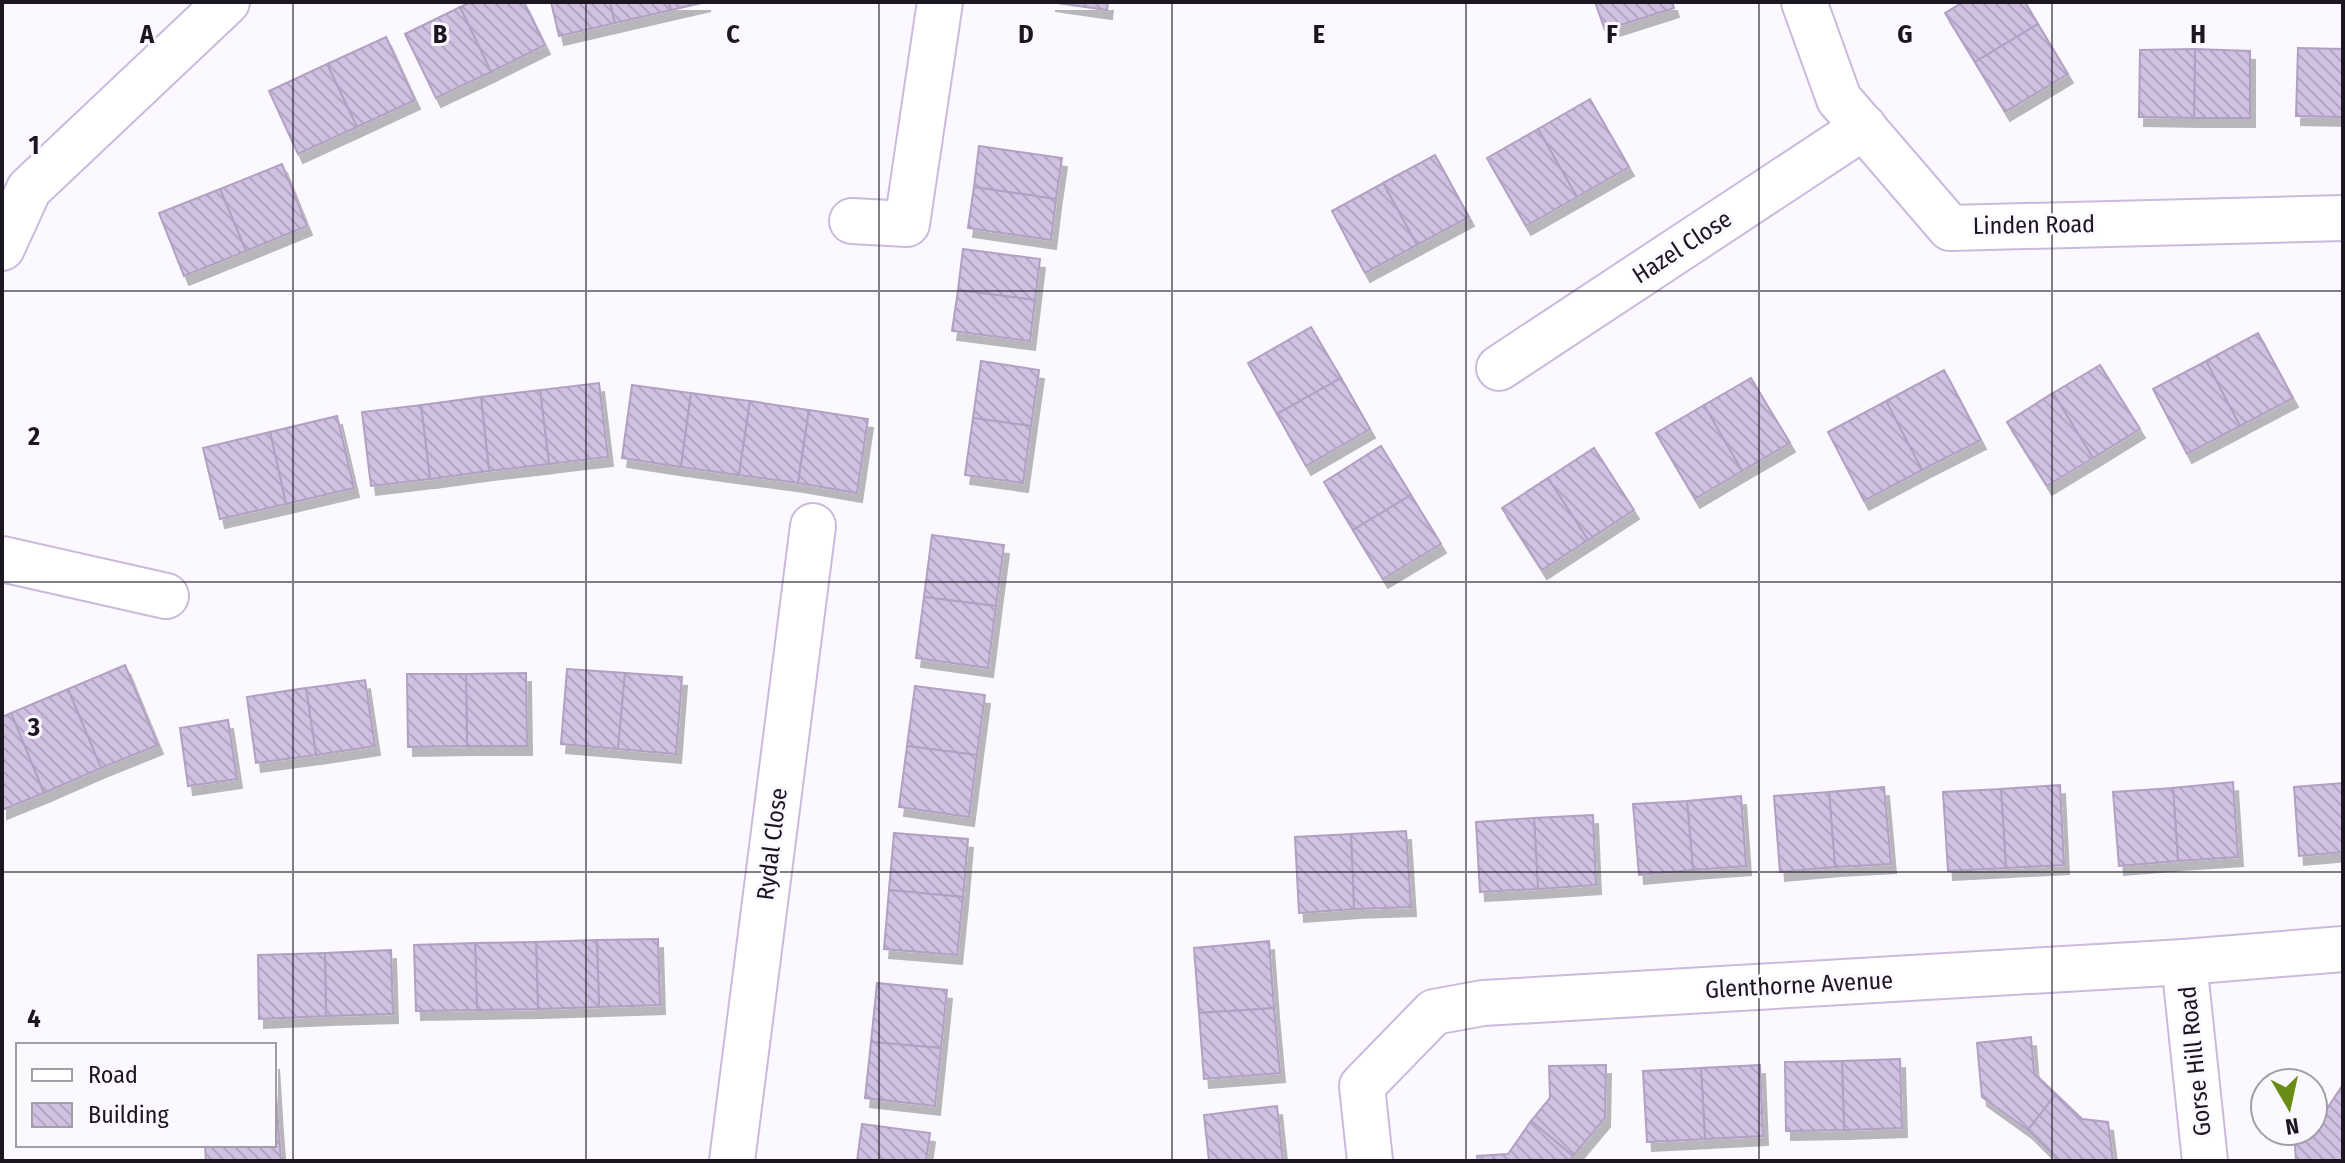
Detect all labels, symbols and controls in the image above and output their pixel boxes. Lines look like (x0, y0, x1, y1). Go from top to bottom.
text: A (139, 19, 155, 50)
text: B (433, 19, 448, 50)
text: C (726, 19, 740, 50)
text: D (1018, 19, 1034, 50)
text: E (1313, 19, 1325, 50)
text: F (1606, 19, 1618, 50)
text: G (1897, 19, 1913, 50)
text: H (2190, 19, 2206, 50)
text: 1 (29, 130, 40, 161)
street label: Hazel Close (1627, 205, 1737, 289)
street label: Linden Road (1973, 210, 2095, 240)
text: 2 (27, 421, 40, 452)
text: 3 (27, 712, 40, 743)
street label: Rydal Close (751, 786, 793, 902)
street label: Glenthorne Avenue (1704, 966, 1894, 1004)
street label: Gorse Hill Road (2173, 985, 2217, 1137)
text: 4 (27, 1003, 41, 1034)
legend (16, 1043, 276, 1147)
text: Road (88, 1061, 138, 1089)
north arrow (2249, 1067, 2329, 1147)
text: Building (88, 1101, 170, 1129)
text: N (2283, 1112, 2301, 1141)

